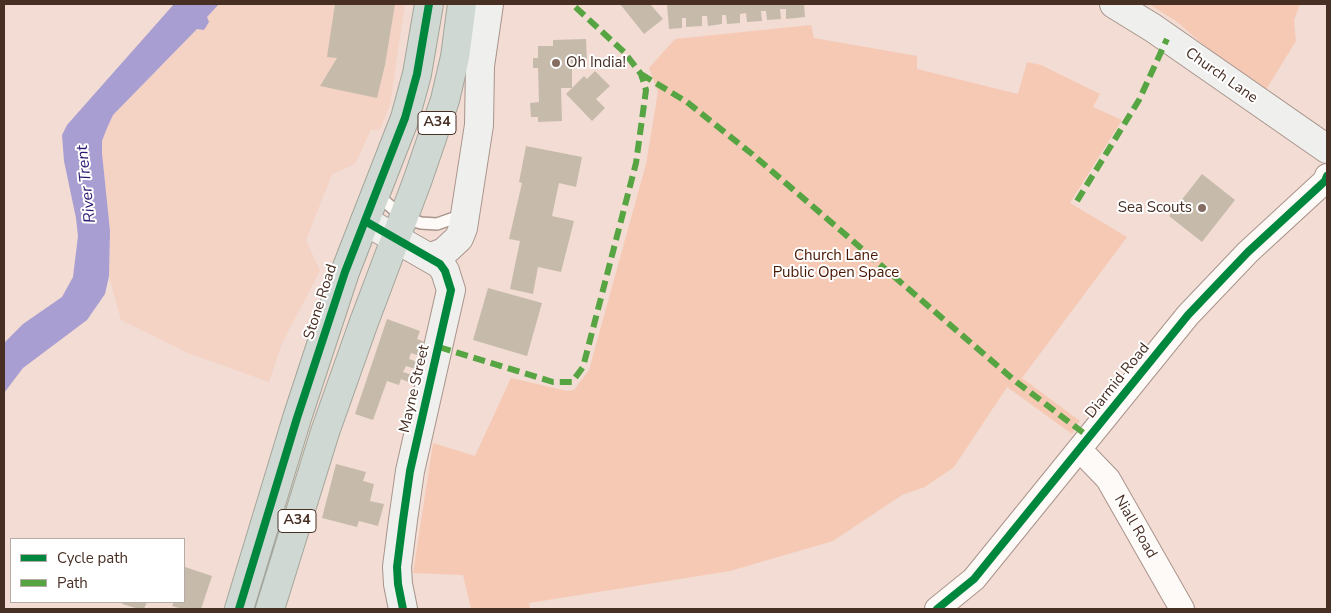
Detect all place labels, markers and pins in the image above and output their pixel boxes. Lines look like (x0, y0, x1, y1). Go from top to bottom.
place label: Oh India! (566, 54, 626, 72)
marker: Oh India! (550, 57, 562, 69)
place label: Sea Scouts (1118, 199, 1192, 217)
marker: Sea Scouts (1196, 202, 1208, 214)

